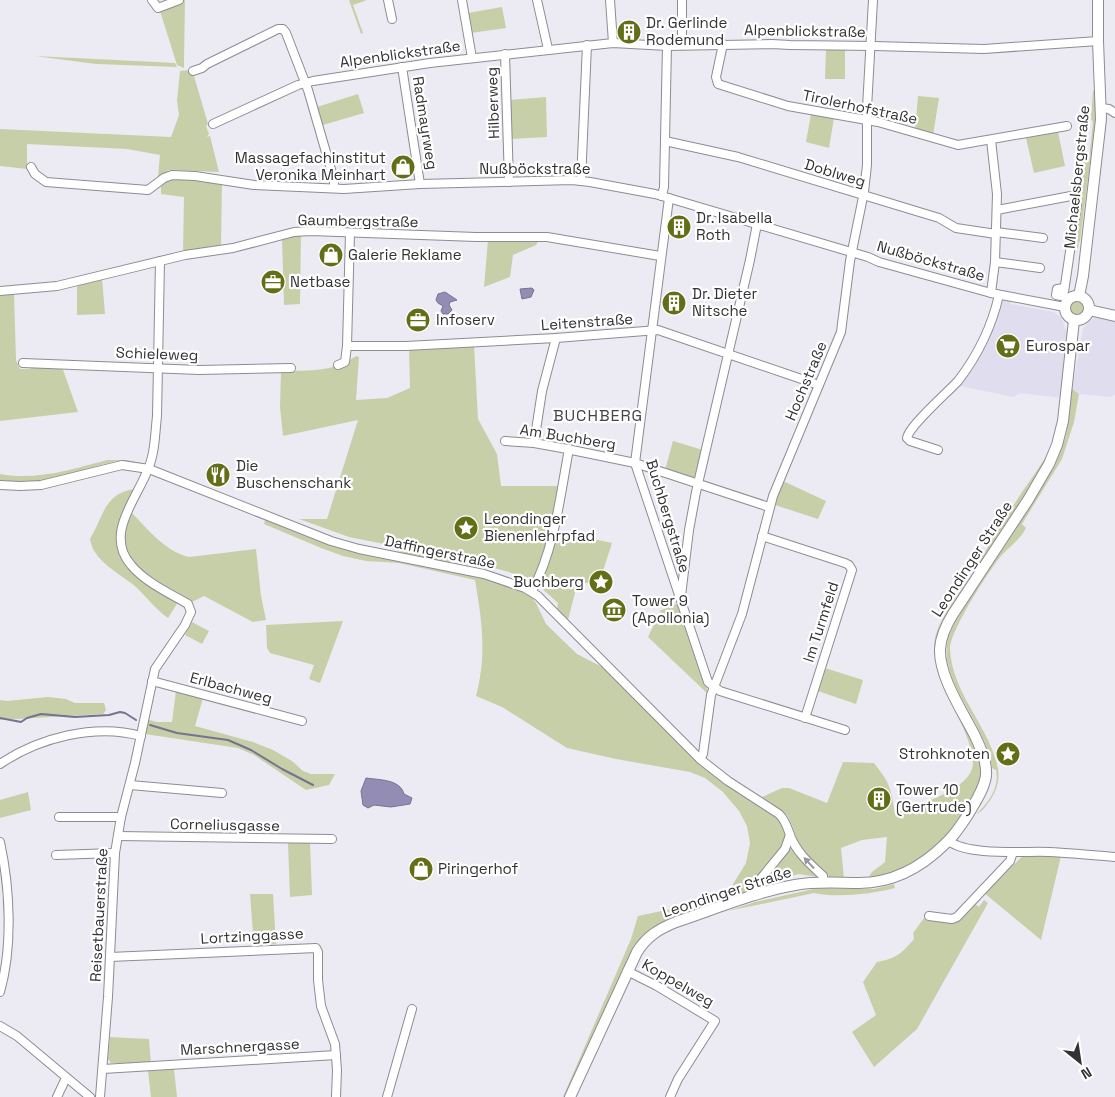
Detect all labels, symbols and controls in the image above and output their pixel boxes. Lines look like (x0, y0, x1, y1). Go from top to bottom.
place label: Dr. Gerlinde Rodemund (646, 13, 727, 49)
building icon: Dr. Gerlinde Rodemund (616, 19, 642, 45)
street label: Alpenblickstraße (744, 20, 866, 41)
street label: Alpenblickstraße (338, 36, 462, 71)
street label: Hilberweg (482, 67, 503, 139)
street label: Radmayrweg (409, 75, 442, 171)
street label: Tirolerhofstraße (801, 85, 919, 128)
street label: Michaelsbergstraße (1060, 104, 1094, 250)
place label: Massagefachinstitut Veronika Meinhart (235, 148, 386, 184)
shop icon: Massagefachinstitut Veronika Meinhart (390, 154, 416, 180)
street label: Doblweg (802, 154, 868, 191)
street label: Nußböckstraße (479, 159, 591, 178)
place label: Dr. Isabella Roth (696, 208, 773, 244)
street label: Gaumbergstraße (297, 210, 419, 231)
building icon: Dr. Isabella Roth (666, 214, 692, 240)
street label: Nußböckstraße (875, 236, 987, 285)
shop icon: Galerie Reklame (318, 242, 344, 268)
place label: Galerie Reklame (348, 245, 462, 264)
office icon: Netbase (260, 269, 286, 295)
place label: Netbase (290, 272, 351, 291)
place label: Dr. Dieter Nitsche (692, 284, 758, 320)
building icon: Dr. Dieter Nitsche (661, 290, 687, 316)
office icon: Infoserv (405, 307, 431, 333)
street label: Leitenstraße (540, 309, 634, 334)
place label: Infoserv (436, 310, 495, 329)
supermarket icon: Eurospar (995, 333, 1021, 359)
place label: Eurospar (1026, 336, 1090, 355)
street label: Hochstraße (780, 338, 831, 423)
street label: Schieleweg (115, 343, 199, 364)
district label: BUCHBERG (553, 405, 643, 426)
street label: Am Buchberg (519, 420, 617, 453)
place label: Die Buschenschank (236, 456, 351, 492)
street label: Buchbergstraße (642, 457, 695, 575)
restaurant icon: Die Buschenschank (205, 462, 231, 488)
street label: Leondinger Straße (927, 497, 1016, 620)
place label: Leondinger Bienenlehrpfad (484, 509, 595, 545)
place icon: Leondinger Bienenlehrpfad (453, 515, 479, 541)
street label: Daffingerstraße (383, 530, 497, 573)
place icon: Buchberg (588, 569, 614, 595)
place label: Buchberg (513, 572, 584, 591)
street label: Im Turmfeld (799, 579, 842, 665)
place label: Tower 9 (Apollonia) (632, 591, 710, 628)
museum icon: Tower 9 (Apollonia) (601, 597, 627, 623)
street label: Erlbachweg (188, 667, 274, 708)
place icon: Strohknoten (995, 741, 1021, 767)
place label: Strohknoten (899, 744, 990, 763)
place label: Tower 10 (Gertrude) (896, 780, 972, 817)
building icon: Tower 10 (Gertrude) (866, 786, 892, 812)
street label: Corneliusgasse (170, 814, 280, 835)
street label: Reisetbauerstraße (86, 847, 112, 982)
shop icon: Piringerhof (408, 856, 434, 882)
one-way arrow (803, 857, 815, 869)
place label: Piringerhof (438, 859, 519, 878)
street label: Leondinger Straße (660, 862, 794, 921)
street label: Lortzinggasse (200, 923, 304, 948)
street label: Koppelweg (639, 954, 718, 1011)
street label: Marschnergasse (180, 1034, 300, 1059)
north arrow (1055, 1037, 1105, 1087)
text: N (1078, 1063, 1095, 1083)

